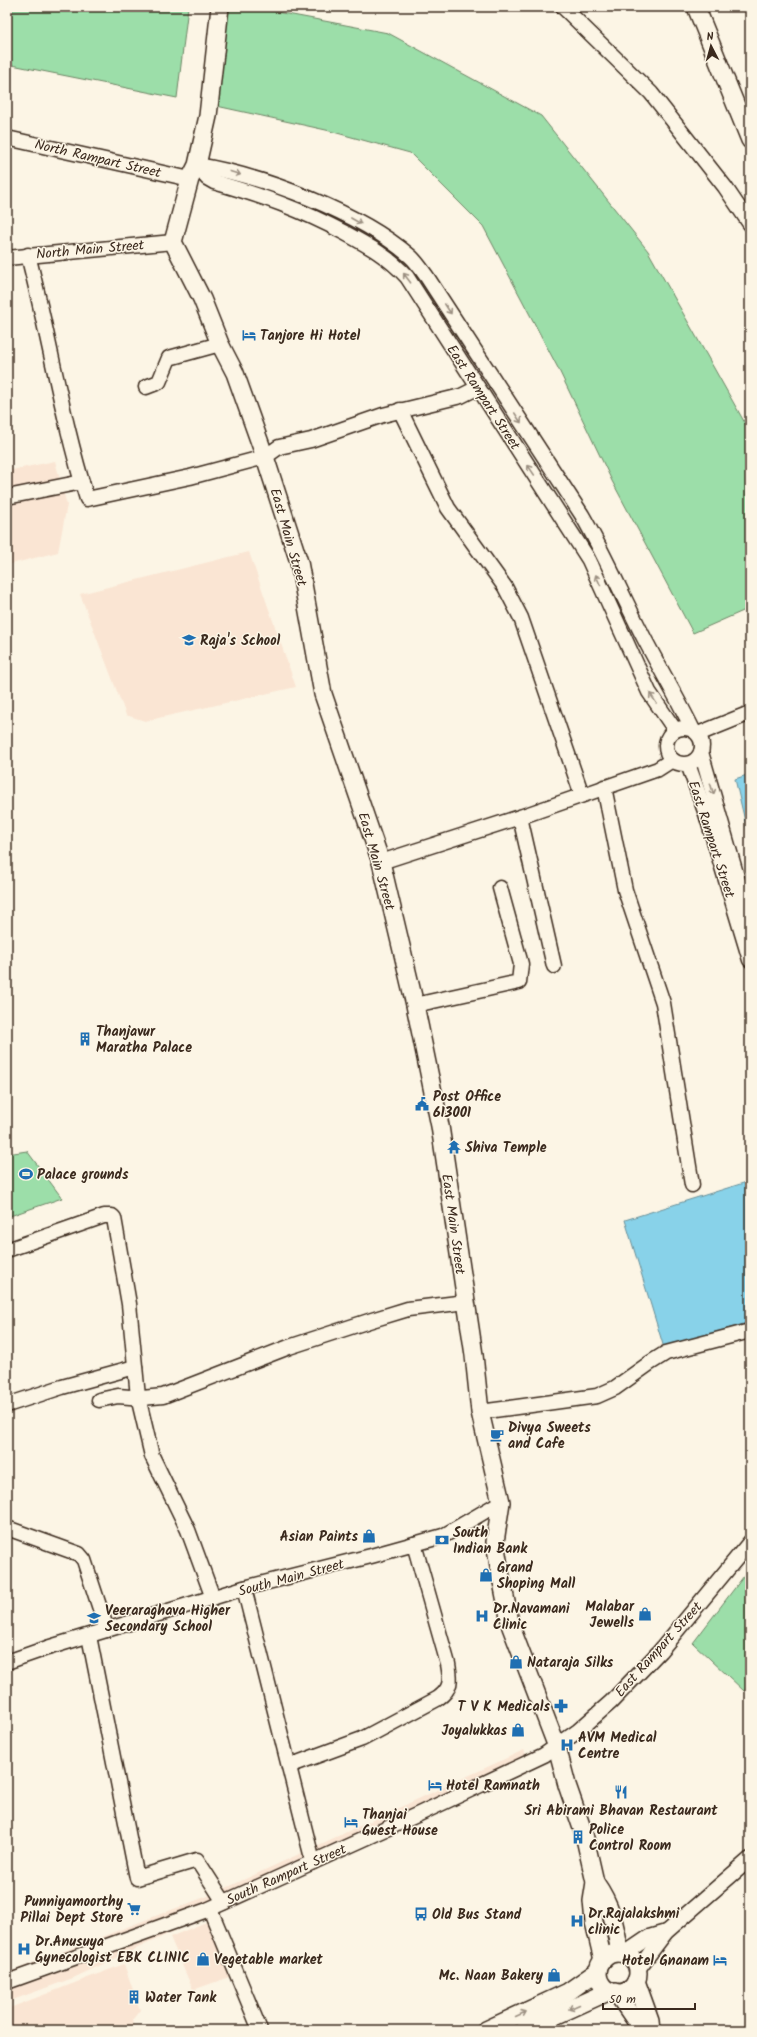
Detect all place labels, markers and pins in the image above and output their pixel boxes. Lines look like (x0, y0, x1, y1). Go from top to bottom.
place label: Tanjore Hi Hotel (260, 325, 361, 347)
hotel icon: Tanjore Hi Hotel (241, 327, 257, 343)
place label: Raja's School (200, 630, 281, 652)
school or university icon: Raja's School (181, 632, 197, 648)
place label: Thanjavur Maratha Palace (96, 1021, 192, 1059)
building icon: Thanjavur Maratha Palace (77, 1031, 93, 1047)
place label: Post Office 613001 (433, 1086, 501, 1124)
public building icon: Post Office 613001 (414, 1096, 430, 1112)
place label: Shiva Temple (465, 1137, 547, 1159)
temple icon: Shiva Temple (446, 1139, 462, 1155)
place label: Palace grounds (37, 1164, 129, 1186)
sports icon: Palace grounds (18, 1166, 34, 1182)
place label: Divya Sweets and Cafe (508, 1417, 591, 1455)
cafe icon: Divya Sweets and Cafe (489, 1427, 505, 1443)
place label: South Indian Bank (453, 1522, 528, 1560)
place label: Asian Paints (280, 1526, 358, 1548)
shop icon: Asian Paints (361, 1528, 377, 1544)
bank icon: South Indian Bank (434, 1532, 450, 1548)
place label: Grand Shoping Mall (497, 1557, 575, 1595)
shop icon: Grand Shoping Mall (478, 1567, 494, 1583)
place label: Malabar Jewells (585, 1596, 635, 1634)
place label: Dr.Navamani Clinic (493, 1598, 570, 1636)
place label: Veeraraghava Higher Secondary School (105, 1600, 231, 1638)
shop icon: Malabar Jewells (637, 1606, 653, 1622)
hospital icon: Dr.Navamani Clinic (474, 1608, 490, 1624)
school or university icon: Veeraraghava Higher Secondary School (86, 1610, 102, 1626)
place label: Nataraja Silks (527, 1652, 614, 1674)
shop icon: Nataraja Silks (508, 1654, 524, 1670)
place label: T V K Medicals (457, 1696, 550, 1718)
pharmacy icon: T V K Medicals (553, 1698, 569, 1714)
place label: Joyalukkas (441, 1720, 507, 1742)
shop icon: Joyalukkas (510, 1722, 526, 1738)
place label: AVM Medical Centre (578, 1727, 657, 1765)
hospital icon: AVM Medical Centre (559, 1737, 575, 1753)
place label: Hotel Ramnath (446, 1775, 540, 1797)
hotel icon: Hotel Ramnath (427, 1777, 443, 1793)
restaurant icon: Sri Abirami Bhavan Restaurant (613, 1784, 629, 1800)
place label: Sri Abirami Bhavan Restaurant (524, 1800, 718, 1822)
place label: Thanjai Guest House (362, 1804, 438, 1842)
hotel icon: Thanjai Guest House (343, 1814, 359, 1830)
place label: Police Control Room (589, 1819, 672, 1857)
building icon: Police Control Room (570, 1829, 586, 1845)
place label: Punniyamoorthy Pillai Dept Store (20, 1891, 124, 1929)
supermarket icon: Punniyamoorthy Pillai Dept Store (126, 1901, 142, 1917)
place label: Dr.Rajalakshmi clinic (588, 1903, 680, 1941)
place label: Old Bus Stand (432, 1904, 522, 1926)
bus stop icon: Old Bus Stand (413, 1906, 429, 1922)
hospital icon: Dr.Rajalakshmi clinic (569, 1913, 585, 1929)
place label: Dr.Anusuya Gynecologist EBK CLINIC (35, 1931, 190, 1969)
hospital icon: Dr.Anusuya Gynecologist EBK CLINIC (16, 1941, 32, 1957)
place label: Vegetable market (214, 1949, 324, 1971)
place label: Hotel Gnanam (622, 1950, 710, 1972)
shop icon: Vegetable market (195, 1951, 211, 1967)
hotel icon: Hotel Gnanam (712, 1952, 728, 1968)
place label: Mc. Naan Bakery (439, 1965, 544, 1987)
shop icon: Mc. Naan Bakery (546, 1967, 562, 1983)
place label: Water Tank (145, 1987, 217, 2009)
building icon: Water Tank (126, 1989, 142, 2005)

